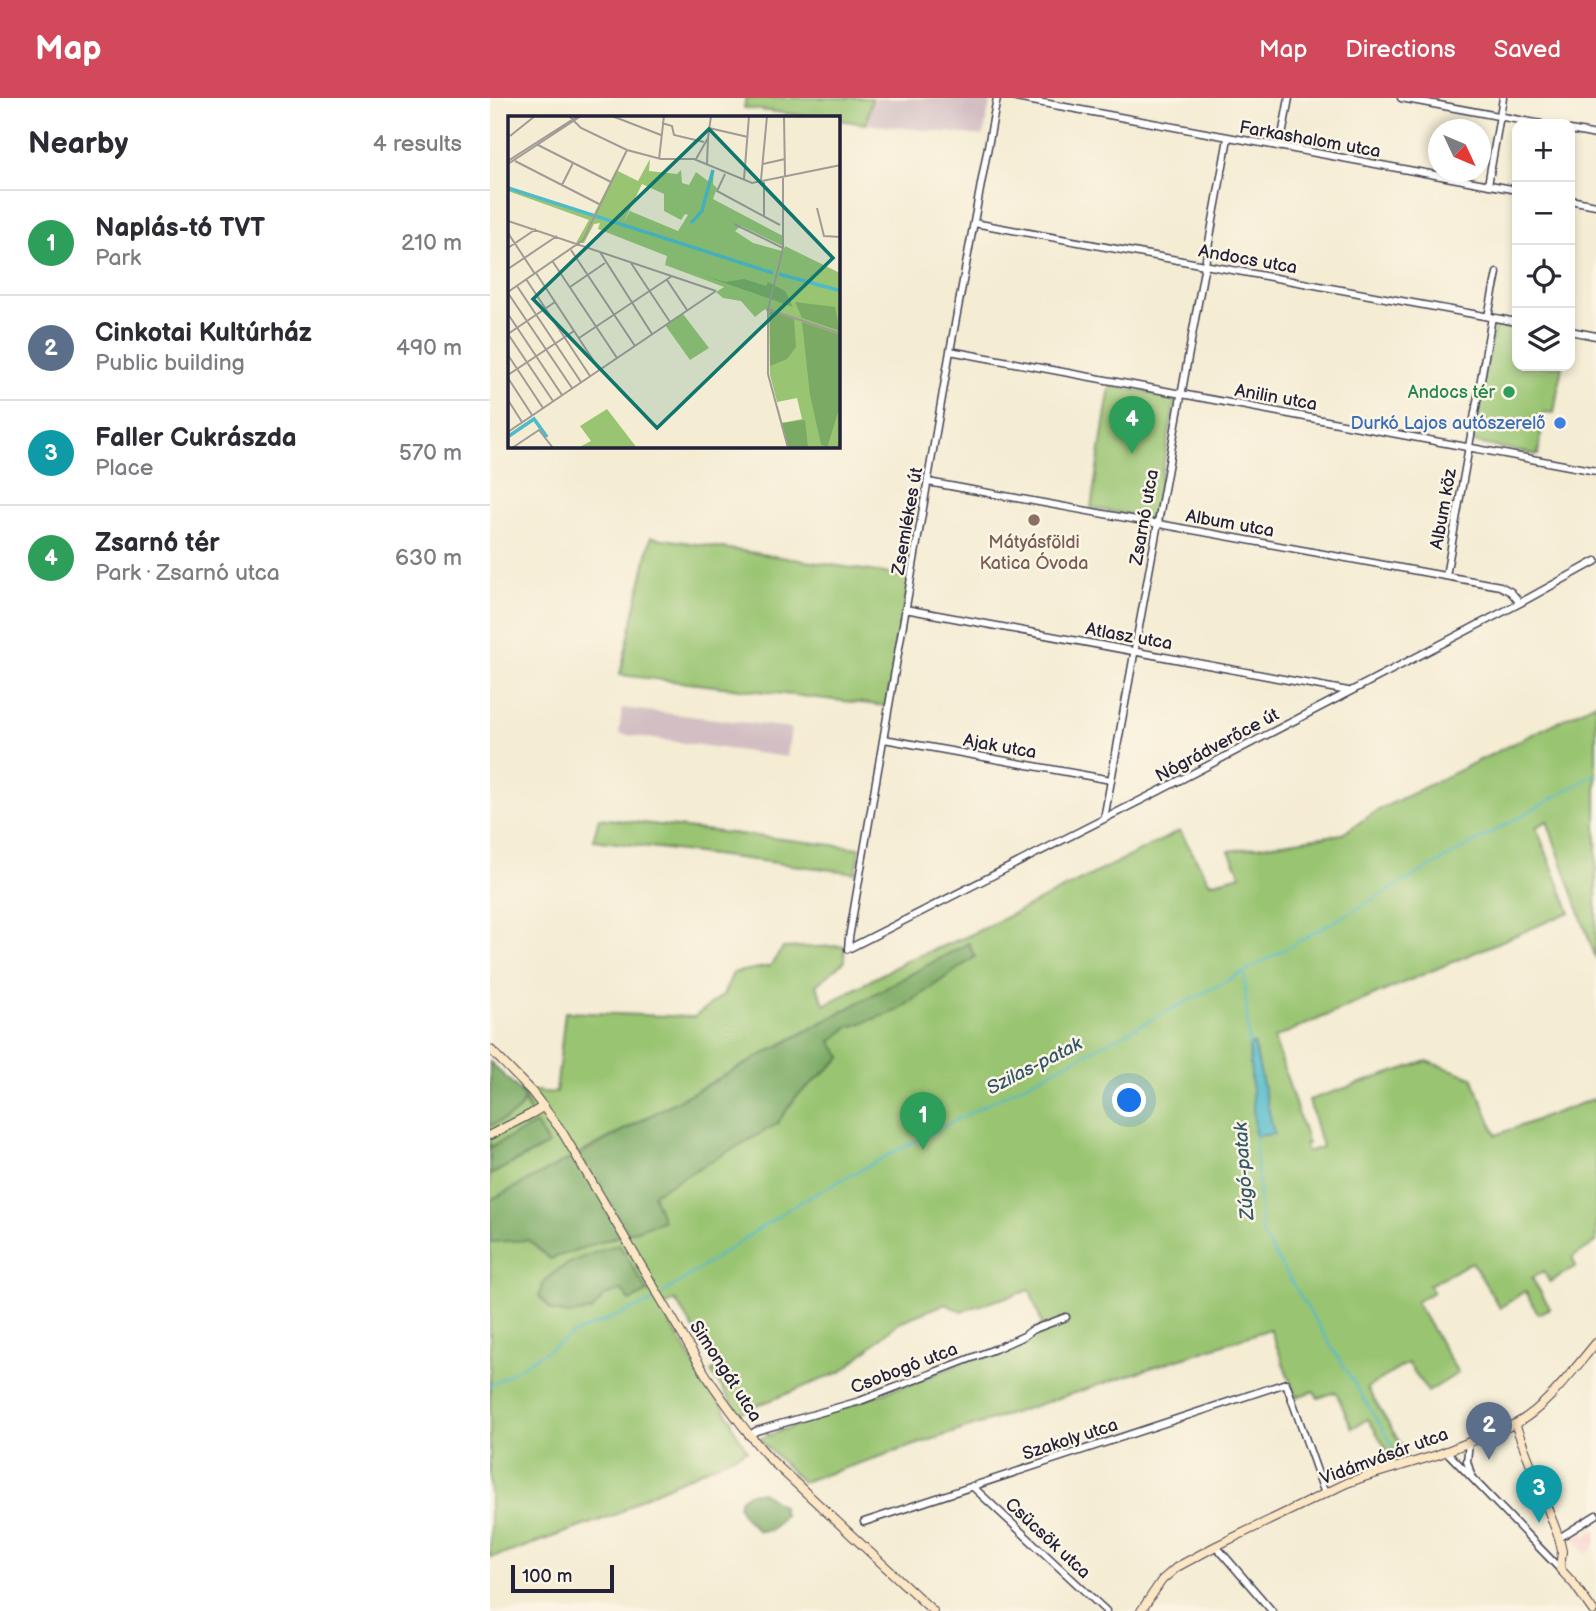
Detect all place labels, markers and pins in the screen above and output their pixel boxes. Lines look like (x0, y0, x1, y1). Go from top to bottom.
place label: Andocs tér (1408, 382, 1495, 403)
marker: Andocs tér (1501, 384, 1517, 400)
pin: 4 (1109, 396, 1155, 454)
place label: Durkó Lajos autószerelő (1350, 413, 1546, 434)
marker: Durkó Lajos autószerelő (1552, 415, 1568, 431)
marker: Mátyásföldi Katica Óvoda (1026, 512, 1042, 528)
place label: Mátyásföldi Katica Óvoda (979, 532, 1089, 574)
pin: 1 (900, 1092, 946, 1150)
pin: 2 (1466, 1402, 1512, 1460)
pin: 3 (1516, 1465, 1562, 1523)

